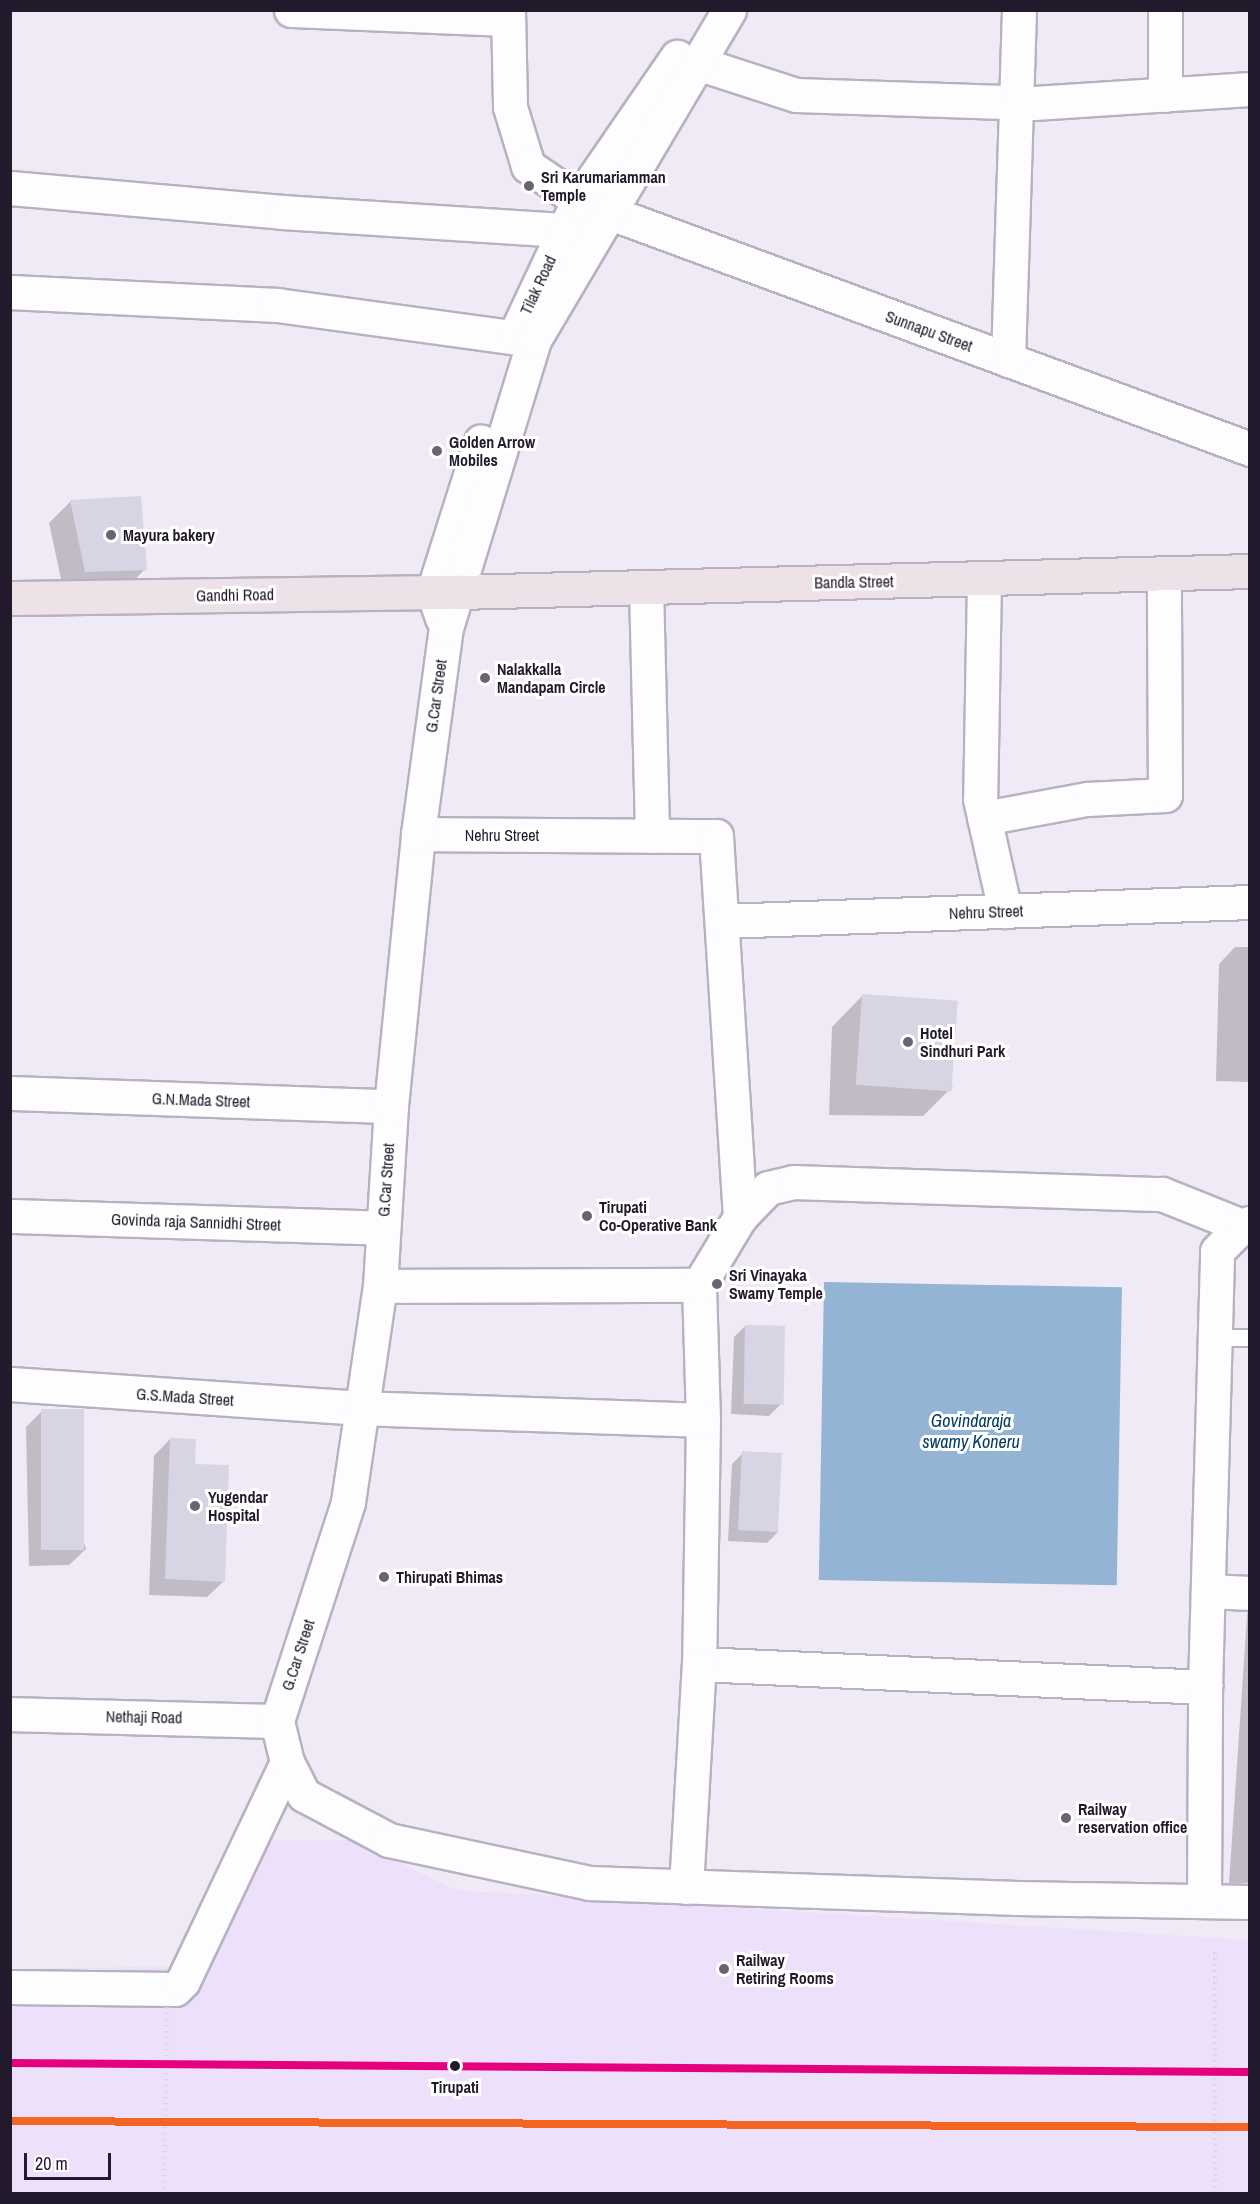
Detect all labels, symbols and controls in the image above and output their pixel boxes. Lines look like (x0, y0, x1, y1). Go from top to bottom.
place label: Sri Karumariamman Temple (541, 167, 666, 205)
marker: Sri Karumariamman Temple (522, 179, 536, 193)
street label: Tilak Road (516, 252, 560, 318)
street label: Sunnapu Street (883, 306, 975, 356)
place label: Golden Arrow Mobiles (449, 432, 536, 470)
marker: Golden Arrow Mobiles (430, 444, 444, 458)
place label: Mayura bakery (123, 525, 215, 545)
marker: Mayura bakery (104, 528, 118, 542)
street label: Bandla Street (814, 572, 894, 592)
street label: Gandhi Road (196, 585, 274, 605)
street label: G.Car Street (421, 658, 451, 734)
place label: Nalakkalla Mandapam Circle (497, 659, 606, 697)
marker: Nalakkalla Mandapam Circle (478, 671, 492, 685)
street label: Nehru Street (465, 825, 539, 845)
street label: Nehru Street (948, 901, 1024, 923)
place label: Hotel Sindhuri Park (920, 1023, 1005, 1061)
marker: Hotel Sindhuri Park (901, 1035, 915, 1049)
street label: G.N.Mada Street (151, 1089, 251, 1111)
street label: G.Car Street (374, 1143, 398, 1217)
place label: Tirupati Co-Operative Bank (599, 1197, 717, 1235)
street label: Govinda raja Sannidhi Street (111, 1209, 281, 1235)
marker: Tirupati Co-Operative Bank (580, 1209, 594, 1223)
place label: Sri Vinayaka Swamy Temple (729, 1265, 823, 1303)
marker: Sri Vinayaka Swamy Temple (710, 1277, 724, 1291)
street label: G.S.Mada Street (136, 1384, 234, 1410)
water label: Govindaraja swamy Koneru (922, 1411, 1020, 1454)
place label: Yugendar Hospital (208, 1487, 268, 1525)
marker: Yugendar Hospital (186, 1497, 204, 1515)
place label: Thirupati Bhimas (396, 1567, 503, 1587)
marker: Thirupati Bhimas (377, 1570, 391, 1584)
street label: G.Car Street (277, 1617, 319, 1693)
street label: Nethaji Road (106, 1707, 182, 1727)
place label: Railway reservation office (1078, 1799, 1187, 1837)
marker: Railway reservation office (1059, 1811, 1073, 1825)
place label: Railway Retiring Rooms (736, 1950, 834, 1988)
marker: Railway Retiring Rooms (717, 1962, 731, 1976)
marker: Tirupati (446, 2057, 464, 2075)
place label: Tirupati (431, 2077, 479, 2097)
scale bar (27, 2141, 114, 2179)
text: 20 m (35, 2151, 68, 2176)

